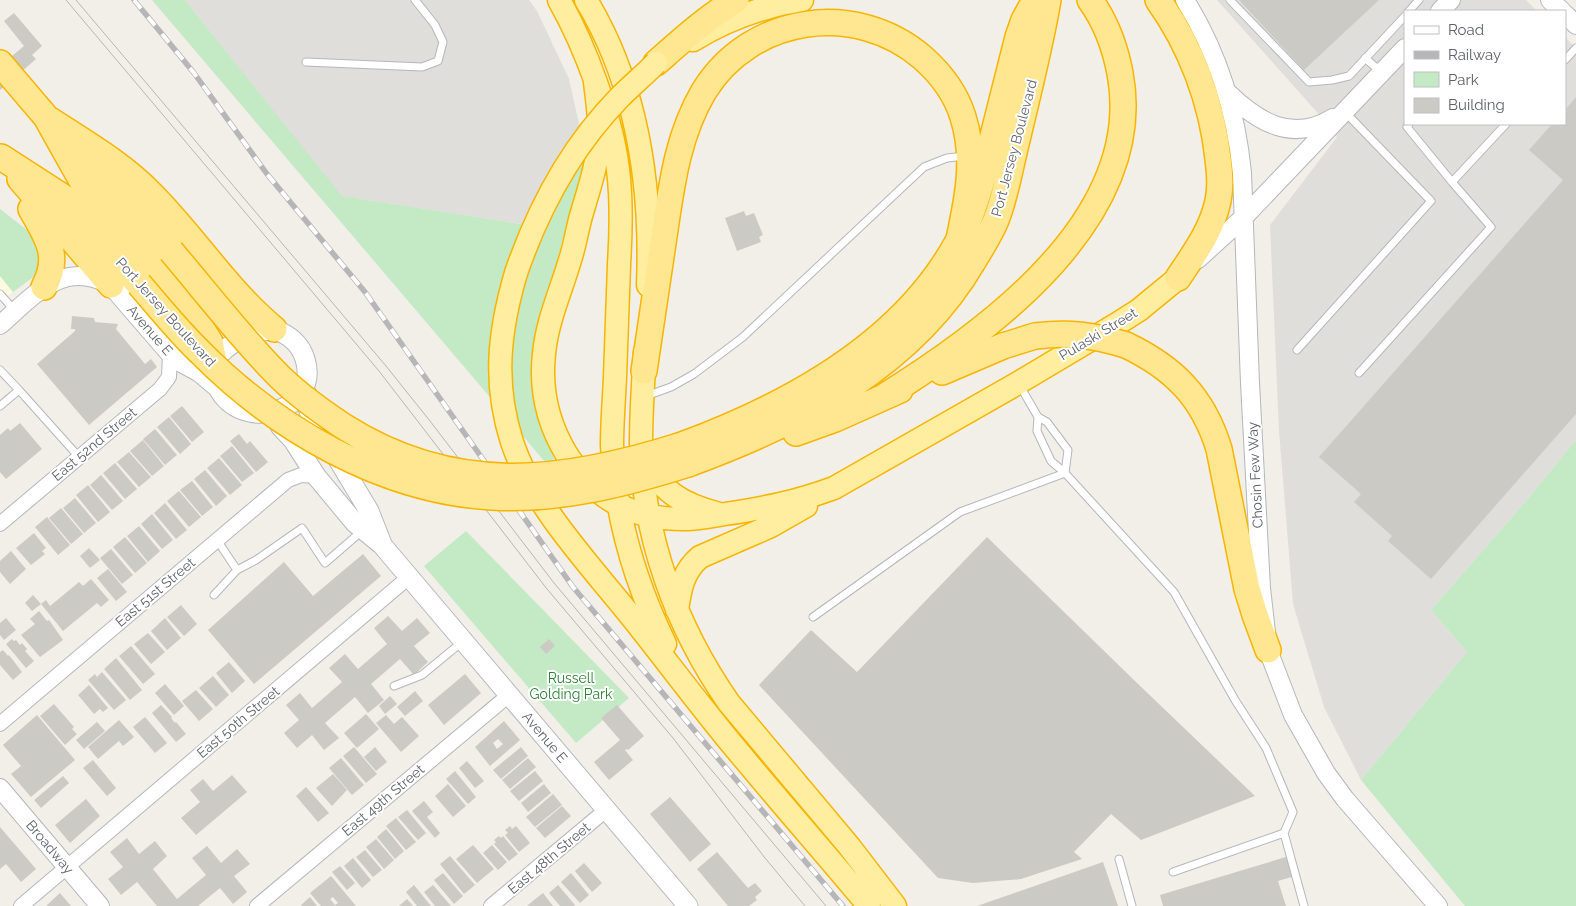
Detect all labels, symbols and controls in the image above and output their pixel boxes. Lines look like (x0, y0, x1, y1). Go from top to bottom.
legend (1404, 10, 1566, 125)
text: Road (1448, 21, 1484, 39)
text: Railway (1448, 46, 1501, 64)
text: Park (1448, 71, 1479, 89)
street label: Port Jersey Boulevard (988, 78, 1040, 218)
text: Building (1448, 96, 1505, 114)
street label: Port Jersey Boulevard (113, 254, 219, 370)
street label: Avenue E (124, 302, 176, 358)
street label: Pulaski Street (1056, 304, 1140, 364)
street label: East 52nd Street (49, 404, 140, 484)
street label: Chosin Few Way (1244, 421, 1266, 529)
street label: East 51st Street (112, 554, 198, 630)
park label: Russell Golding Park (530, 670, 613, 702)
street label: East 50th Street (194, 683, 283, 761)
street label: Avenue E (519, 708, 571, 766)
street label: East 49th Street (339, 761, 428, 839)
street label: Broadway (23, 817, 77, 877)
street label: East 48th Street (505, 819, 594, 897)

